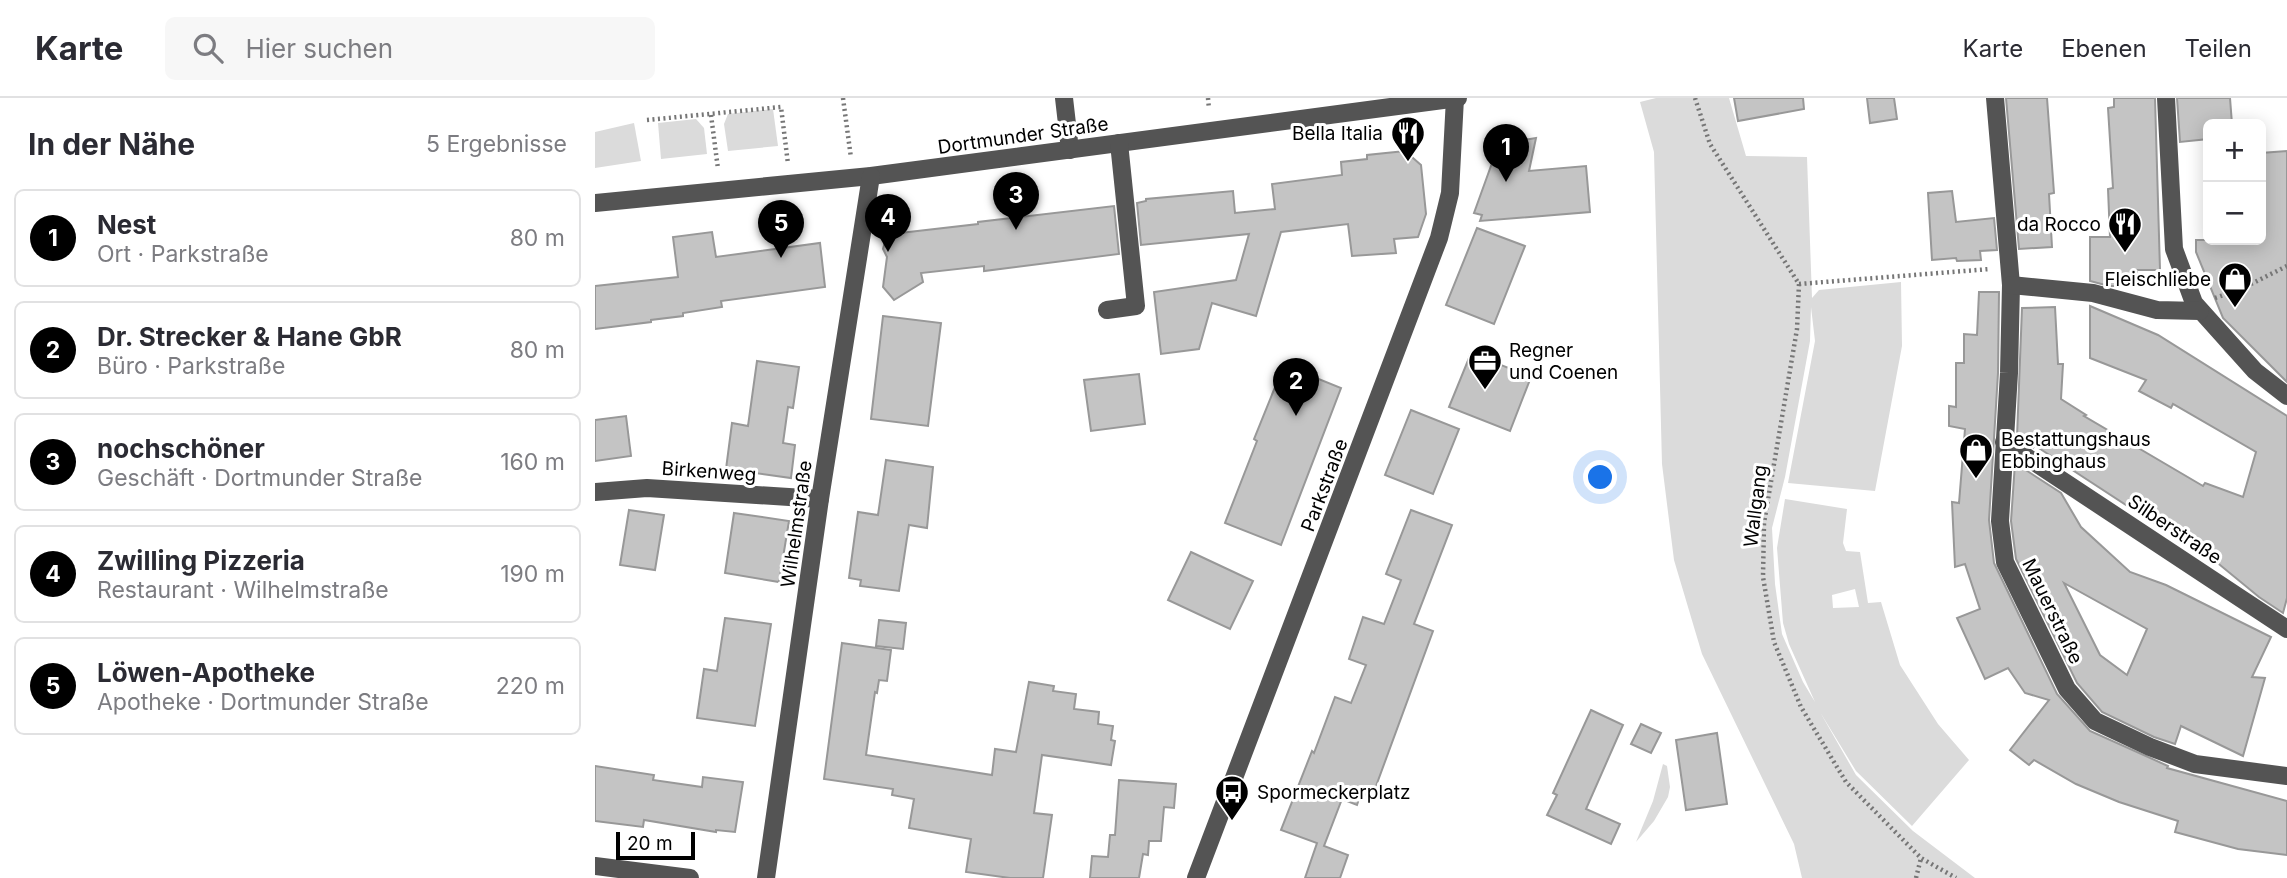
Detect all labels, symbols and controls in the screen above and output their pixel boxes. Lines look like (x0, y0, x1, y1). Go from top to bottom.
search box (165, 17, 655, 80)
text: Karte (35, 28, 123, 68)
icon: search (189, 29, 227, 67)
text: Hier suchen (245, 33, 393, 64)
text: Karte (1963, 34, 2023, 63)
text: Ebenen (2061, 34, 2147, 63)
text: Teilen (2185, 34, 2252, 63)
street label: Dortmunder Straße (936, 112, 1110, 159)
restaurant icon: Bella Italia (1389, 114, 1427, 163)
map controls (2203, 119, 2266, 245)
button: + (2203, 119, 2266, 182)
place label: Bella Italia (1292, 122, 1383, 145)
pin: 1 (1483, 124, 1529, 182)
text: In der Nähe (28, 126, 195, 162)
text: 5 Ergebnisse (426, 130, 567, 158)
pin: 3 (993, 172, 1039, 230)
button: − (2203, 182, 2266, 245)
pin: 4 (865, 194, 911, 252)
pin: 5 (758, 200, 804, 258)
restaurant icon: da Rocco (2106, 205, 2144, 254)
text: Nest (97, 209, 156, 240)
place label: da Rocco (2017, 213, 2101, 236)
text: 1 (48, 224, 58, 252)
text: 80 m (510, 224, 565, 252)
text: Ort · Parkstraße (97, 240, 269, 268)
shop icon: Fleischliebe (2216, 260, 2254, 309)
place label: Fleischliebe (2104, 268, 2211, 291)
text: Dr. Strecker & Hane GbR (97, 321, 402, 352)
text: 2 (46, 336, 60, 364)
text: 80 m (510, 336, 565, 364)
place label: Regner und Coenen (1509, 339, 1618, 384)
office icon: Regner und Coenen (1466, 342, 1504, 391)
text: Büro · Parkstraße (97, 352, 285, 380)
pin: 2 (1273, 358, 1319, 416)
place label: Bestattungshaus Ebbinghaus (2001, 428, 2151, 473)
shop icon: Bestattungshaus Ebbinghaus (1957, 431, 1995, 480)
text: nochschöner (97, 433, 265, 464)
street label: Parkstraße (1296, 436, 1353, 535)
text: 3 (46, 448, 60, 476)
text: 160 m (500, 448, 565, 476)
street label: Birkenweg (661, 457, 757, 486)
street label: Wilhelmstraße (776, 459, 817, 589)
your location (1583, 460, 1617, 494)
text: Geschäft · Dortmunder Straße (97, 464, 423, 492)
street label: Wallgang (1739, 464, 1772, 549)
street label: Silberstraße (2123, 490, 2226, 569)
text: Zwilling Pizzeria (97, 545, 305, 576)
street label: Mauerstraße (2017, 555, 2088, 668)
text: 4 (45, 560, 61, 588)
text: 190 m (500, 560, 565, 588)
text: Restaurant · Wilhelmstraße (97, 576, 389, 604)
text: Löwen-Apotheke (97, 657, 315, 688)
text: 5 (46, 672, 60, 700)
text: 220 m (496, 672, 565, 700)
text: Apotheke · Dortmunder Straße (97, 688, 429, 716)
bus stop icon: Spormeckerplatz (1213, 773, 1251, 822)
place label: Spormeckerplatz (1257, 781, 1410, 804)
scale bar (616, 829, 695, 861)
text: 20 m (627, 832, 673, 855)

